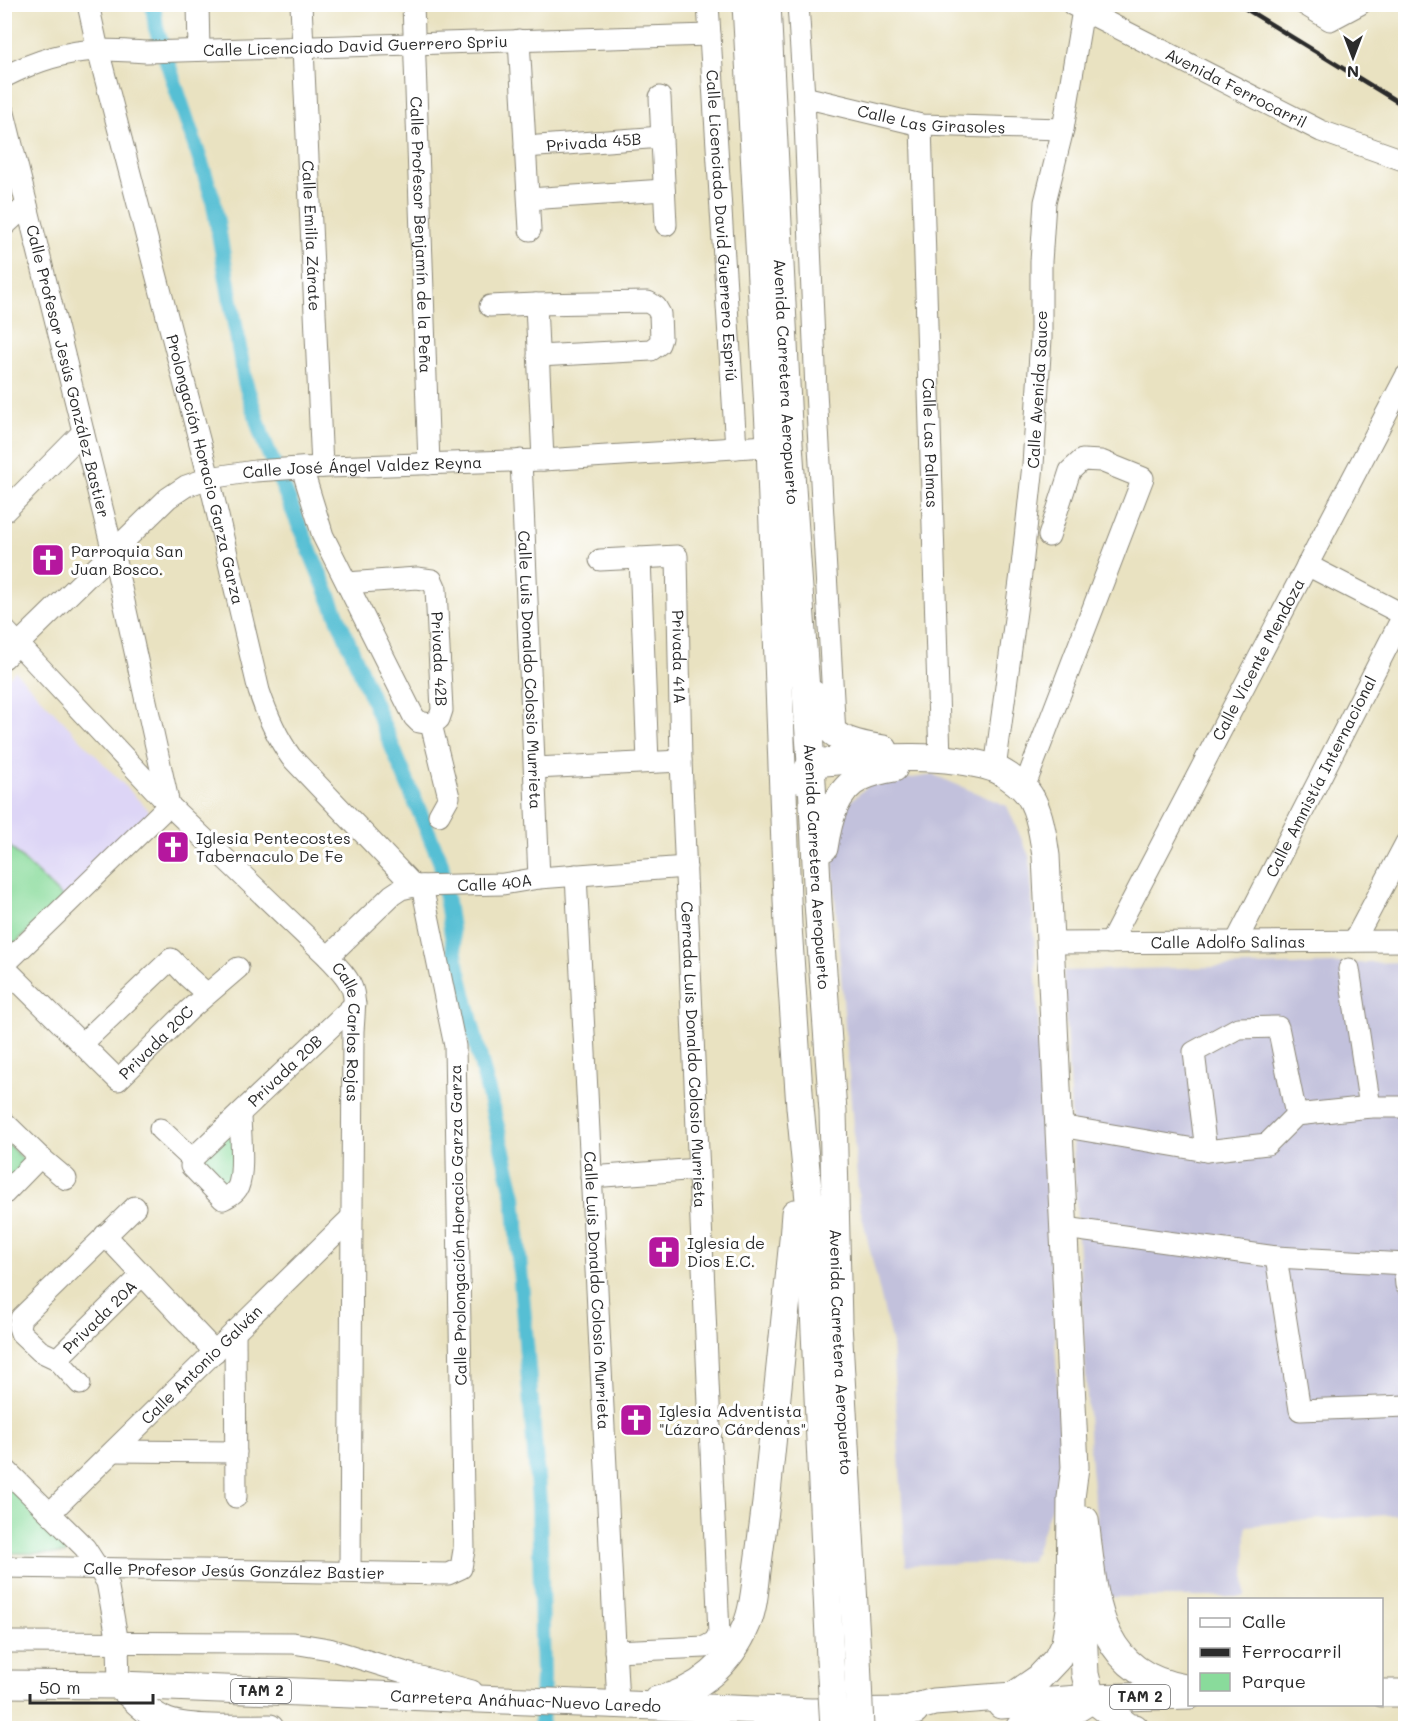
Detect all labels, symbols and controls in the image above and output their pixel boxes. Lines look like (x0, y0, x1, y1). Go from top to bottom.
north arrow (1323, 27, 1383, 87)
street label: Calle Licenciado David Guerrero Spriu (203, 30, 508, 60)
street label: Avenida Ferrocarril (1162, 43, 1311, 132)
text: N (1347, 62, 1359, 83)
street label: Calle Licenciado David Guerrero Espriú (702, 69, 743, 382)
street label: Calle Profesor Benjamín de la Peña (406, 96, 437, 374)
street label: Calle Las Girasoles (855, 99, 1006, 137)
street label: Privada 45B (546, 128, 642, 155)
street label: Calle Emilia Zárate (298, 160, 326, 312)
street label: Calle Profesor Jesús González Bastier (22, 222, 115, 520)
street label: Avenida Carretera Aeropuerto (770, 258, 804, 505)
street label: Calle Avenida Sauce (1022, 310, 1051, 469)
street label: Prolongación Horacio Garza Garza (162, 332, 249, 606)
street label: Calle Las Palmas (919, 378, 943, 508)
street label: Calle José Ángel Valdez Reyna (241, 451, 482, 483)
street label: Calle Luis Donaldo Colosio Murrieta (514, 530, 547, 810)
place label: Parroquia San Juan Bosco. (71, 540, 183, 579)
church icon: Parroquia San Juan Bosco. (30, 542, 66, 578)
street label: Calle Vicente Mendoza (1207, 574, 1309, 744)
street label: Privada 41A (668, 610, 691, 704)
street label: Privada 42B (427, 611, 453, 707)
street label: Calle Amnistía Internacional (1260, 672, 1381, 880)
street label: Avenida Carretera Aeropuerto (800, 743, 835, 990)
place label: Iglesia Pentecostes Tabernaculo De Fe (196, 827, 351, 866)
church icon: Iglesia Pentecostes Tabernaculo De Fe (155, 829, 191, 865)
street label: Calle 40A (457, 868, 533, 895)
street label: Cerrada Luis Donaldo Colosio Murrieta (677, 901, 711, 1208)
street label: Calle Adolfo Salinas (1151, 931, 1305, 952)
street label: Calle Carlos Rojas (328, 957, 366, 1102)
street label: Privada 20C (114, 1001, 198, 1084)
street label: Privada 20B (243, 1030, 326, 1111)
street label: Calle Prolongación Horacio Garza Garza (444, 1064, 471, 1386)
street label: Calle Luis Donaldo Colosio Murrieta (580, 1151, 615, 1430)
street label: Avenida Carretera Aeropuerto (826, 1229, 858, 1475)
place label: Iglesia de Dios E.C. (687, 1232, 765, 1271)
church icon: Iglesia de Dios E.C. (646, 1234, 682, 1270)
street label: Privada 20A (58, 1275, 141, 1358)
street label: Calle Antonio Galván (136, 1300, 266, 1428)
place label: Iglesia Adventista "Lázaro Cárdenas" (659, 1400, 806, 1439)
church icon: Iglesia Adventista "Lázaro Cárdenas" (618, 1402, 654, 1438)
street label: Calle Profesor Jesús González Bastier (83, 1557, 385, 1583)
legend (1188, 1598, 1383, 1706)
text: Calle (1242, 1609, 1286, 1633)
text: Ferrocarril (1242, 1639, 1342, 1663)
scale bar (30, 1667, 153, 1705)
text: Parque (1242, 1669, 1306, 1693)
text: 50 m (39, 1675, 81, 1699)
road number: TAM 2 (231, 1679, 291, 1703)
street label: Carretera Anáhuac-Nuevo Laredo (390, 1685, 661, 1716)
road number: TAM 2 (1110, 1685, 1170, 1709)

